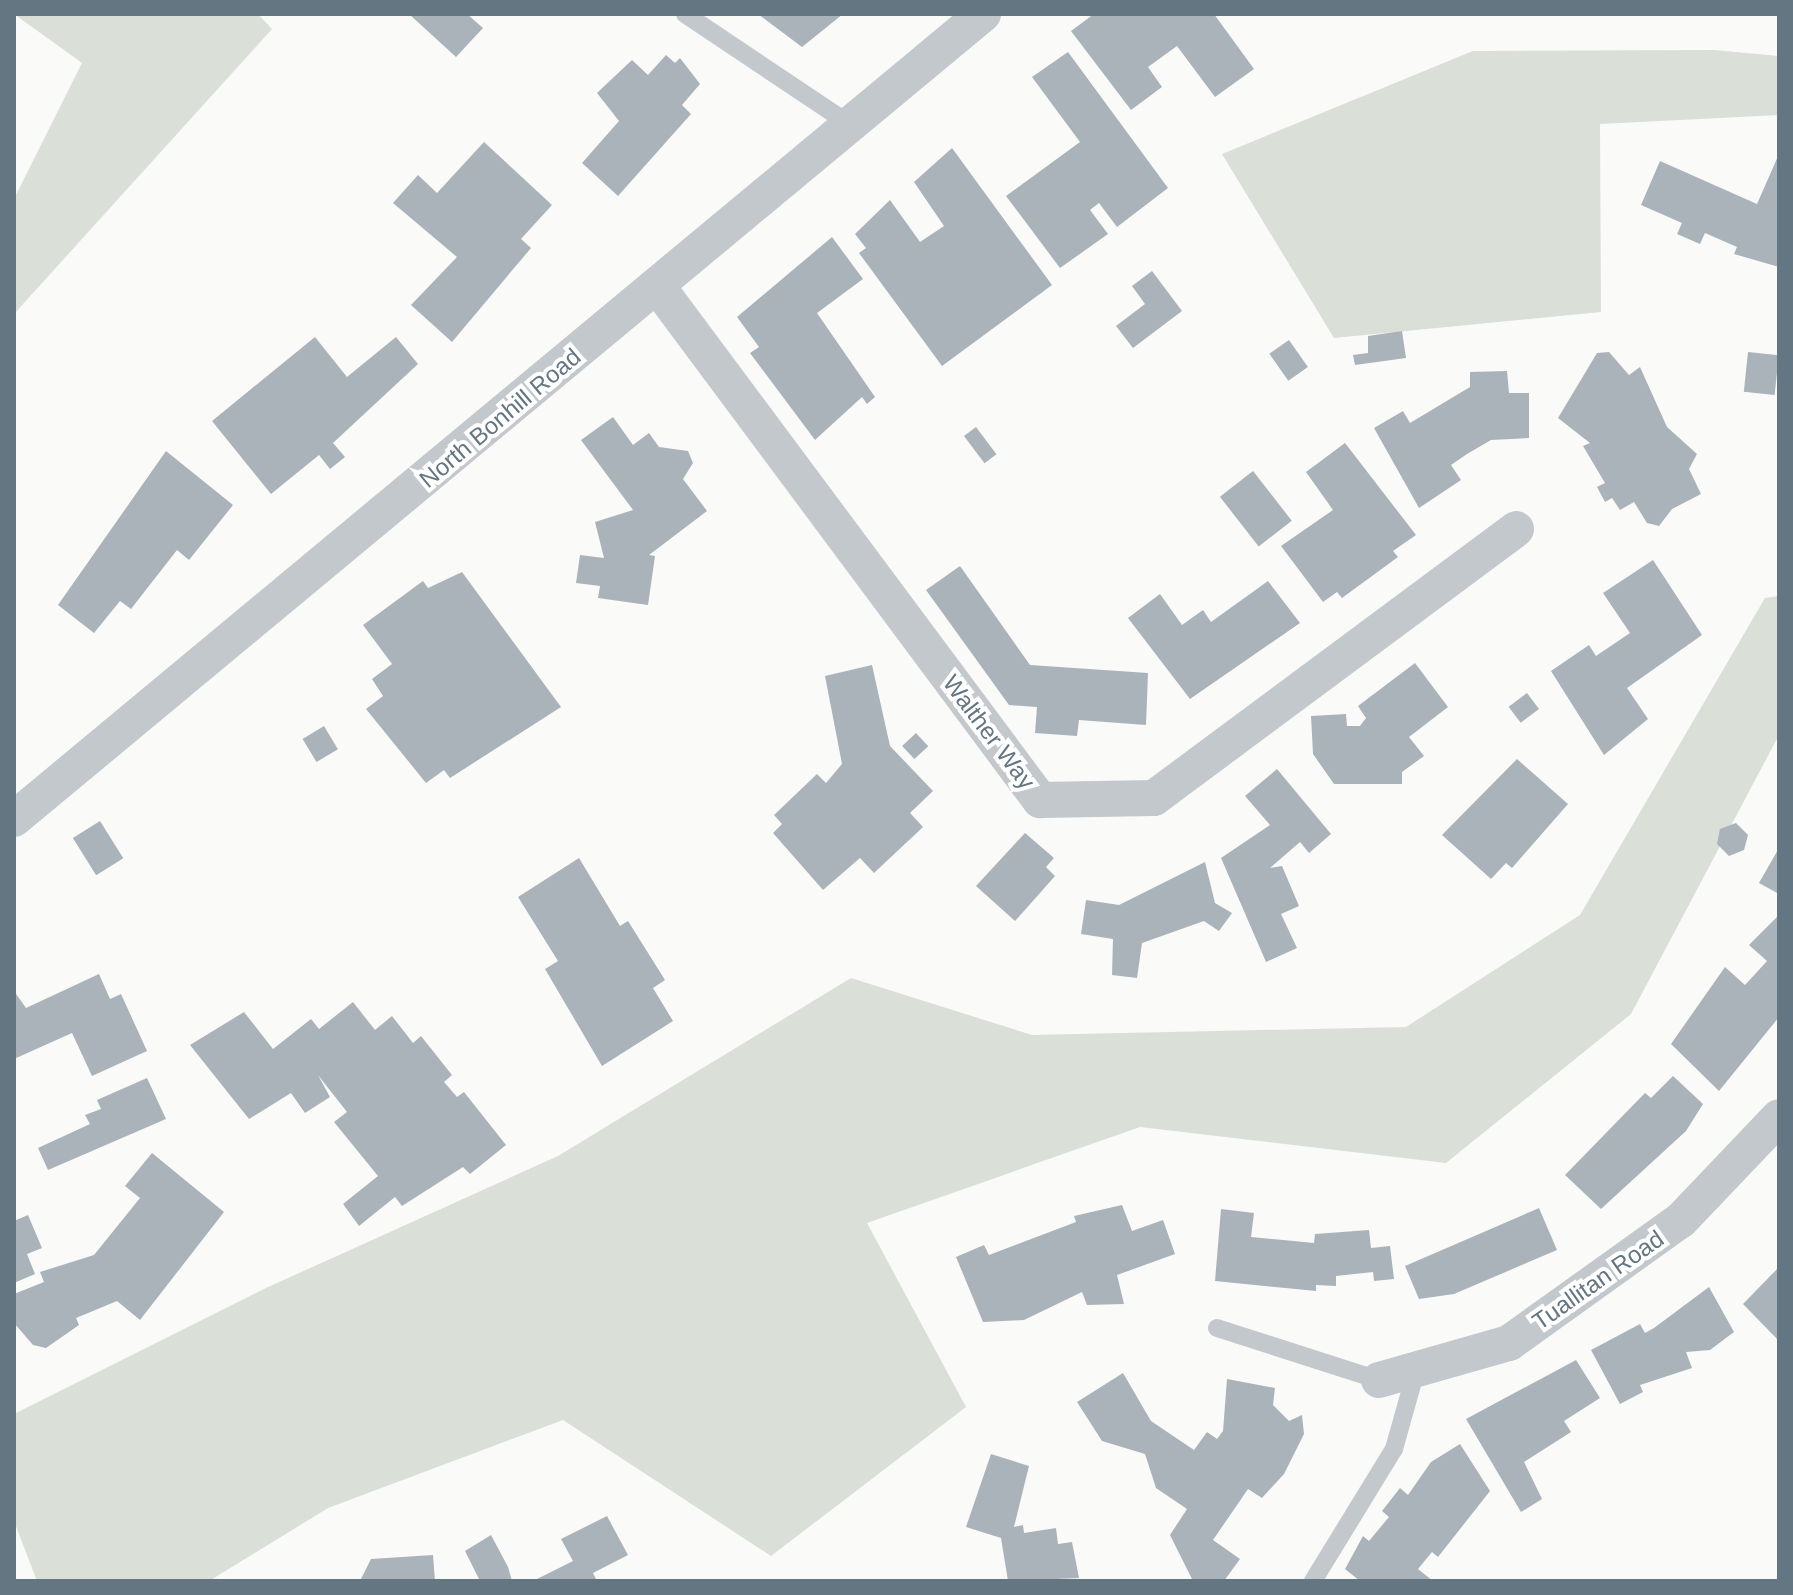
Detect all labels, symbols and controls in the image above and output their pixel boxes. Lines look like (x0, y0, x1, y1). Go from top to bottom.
street label: North Bonhill Road (414, 342, 586, 494)
street label: Walther Way (937, 669, 1041, 795)
street label: Tuallitan Road (1527, 1224, 1669, 1336)

